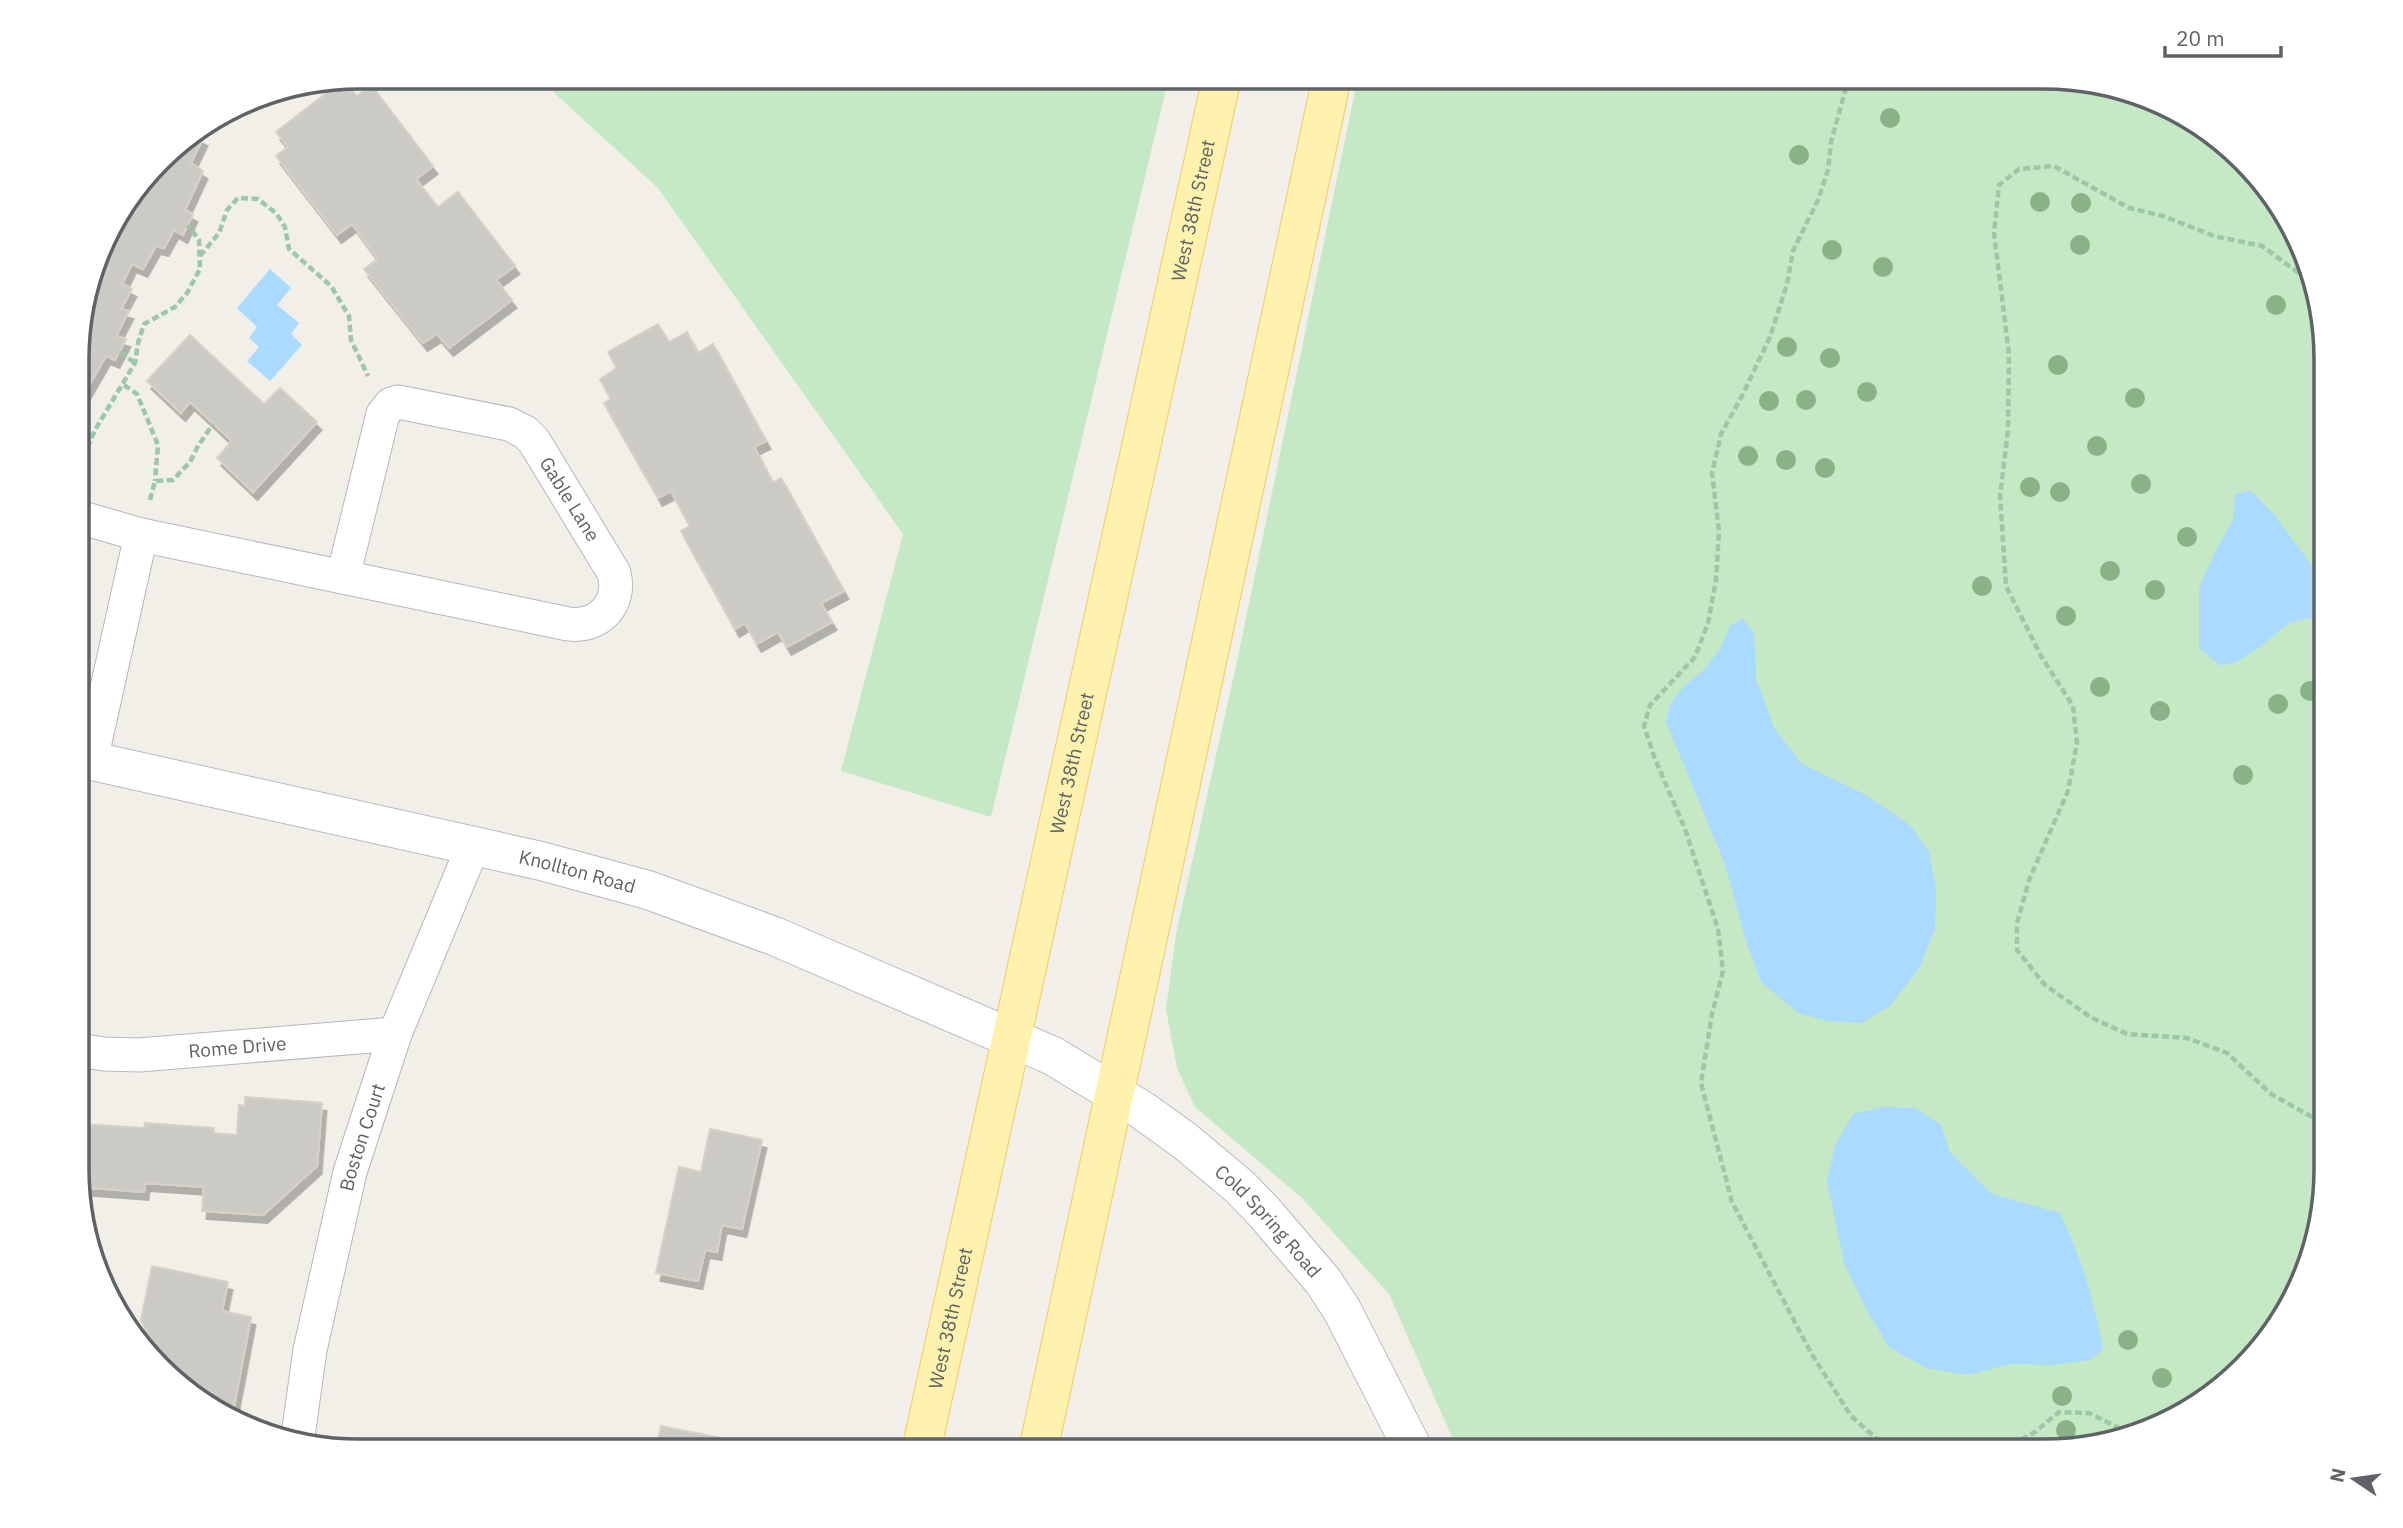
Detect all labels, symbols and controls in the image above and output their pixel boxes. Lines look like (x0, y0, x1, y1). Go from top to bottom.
scale bar (2165, 14, 2280, 58)
text: 20 m (2176, 24, 2225, 52)
street label: West 38th Street (1166, 137, 1220, 283)
street label: Gable Lane (535, 452, 605, 546)
street label: West 38th Street (1044, 690, 1099, 836)
street label: Knollton Road (517, 844, 638, 898)
street label: Rome Drive (187, 1031, 287, 1063)
street label: Boston Court (334, 1080, 390, 1193)
street label: Cold Spring Road (1210, 1159, 1327, 1282)
street label: West 38th Street (923, 1245, 977, 1391)
north arrow (2319, 1444, 2389, 1514)
text: N (2324, 1466, 2351, 1485)

